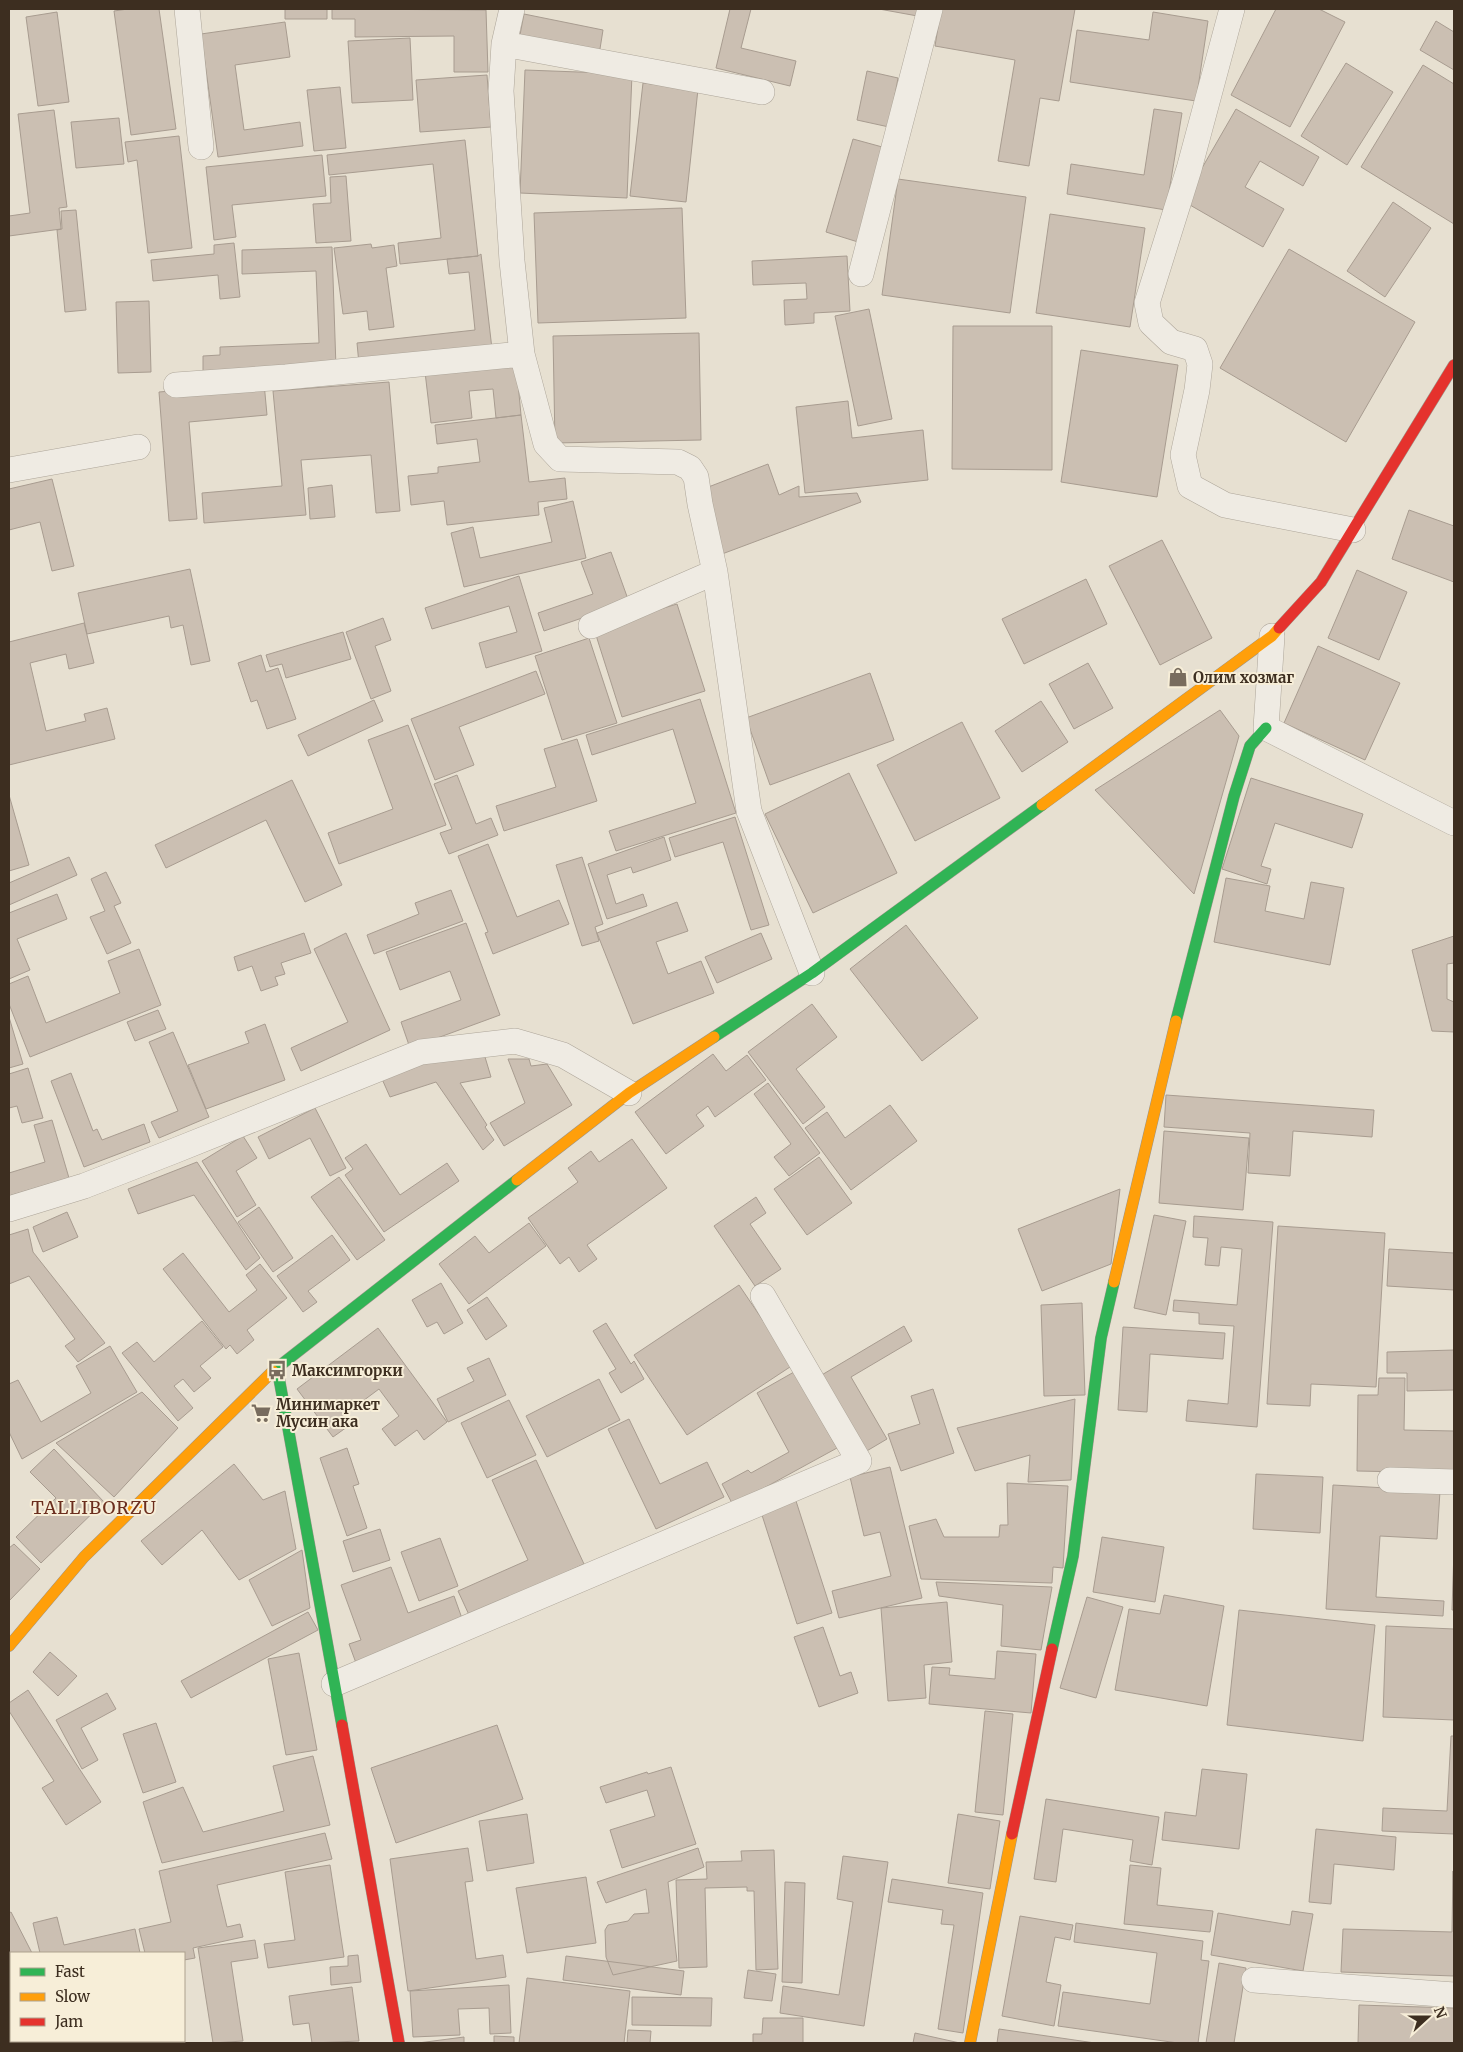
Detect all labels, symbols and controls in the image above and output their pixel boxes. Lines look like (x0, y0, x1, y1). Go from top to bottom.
shop icon: Олим хозмаг (1167, 666, 1189, 688)
place label: Олим хозмаг (1193, 668, 1294, 687)
bus stop icon: Максимгорки (266, 1359, 288, 1381)
place label: Максимгорки (292, 1361, 403, 1380)
place label: Минимаркет Мусин ака (276, 1395, 380, 1431)
supermarket icon: Минимаркет Мусин ака (250, 1402, 272, 1424)
district label: TALLIBORZU (31, 1496, 157, 1519)
legend (10, 1952, 185, 2042)
text: Fast (55, 1962, 85, 1981)
text: Slow (55, 1987, 90, 2006)
north arrow (1403, 1992, 1453, 2042)
text: N (1430, 2004, 1451, 2021)
text: Jam (54, 2012, 83, 2031)

